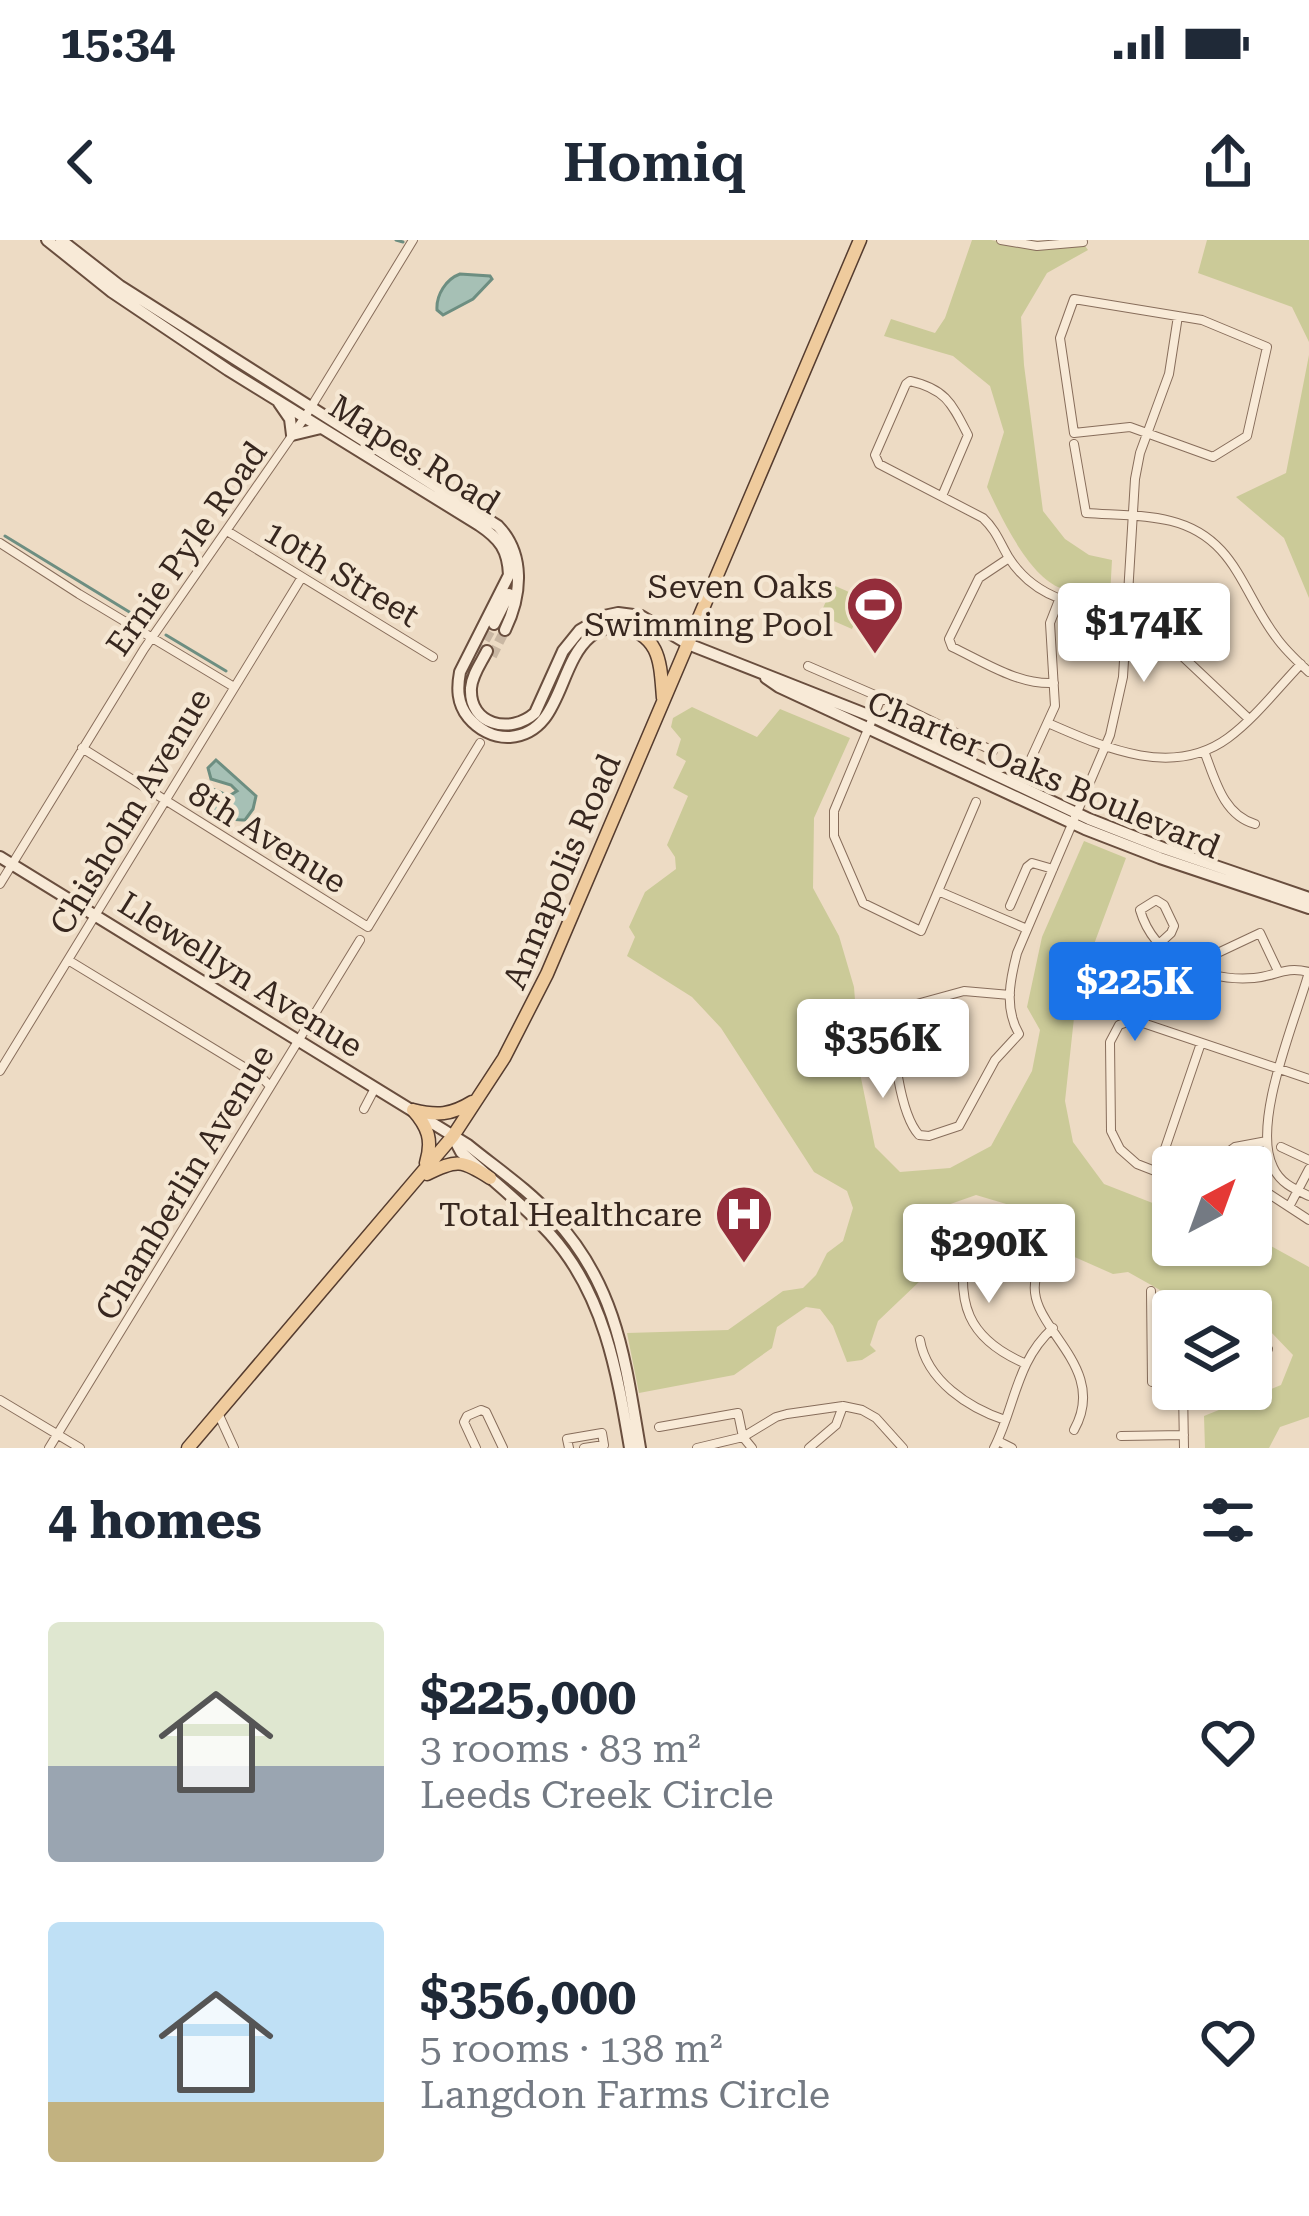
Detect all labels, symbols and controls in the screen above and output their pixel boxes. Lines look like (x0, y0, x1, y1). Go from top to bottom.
text: 15:34 (60, 16, 175, 69)
icon: back (48, 129, 114, 195)
icon: share (1195, 129, 1261, 195)
text: Homiq (563, 131, 746, 194)
street label: Mapes Road (322, 387, 507, 522)
street label: Ernie Pyle Road (98, 434, 275, 663)
street label: 10th Street (257, 512, 426, 635)
place label: Seven Oaks Swimming Pool (584, 567, 833, 644)
sports icon: Seven Oaks Swimming Pool (844, 574, 906, 656)
pin: $174K (1060, 583, 1228, 685)
text: $174K (1085, 599, 1203, 645)
street label: Chisholm Avenue (42, 681, 219, 941)
street label: Charter Oaks Boulevard (862, 682, 1226, 867)
street label: Annapolis Road (494, 748, 629, 995)
street label: 8th Avenue (182, 774, 354, 901)
street label: Llewellyn Avenue (111, 884, 370, 1065)
pin: $225K (1051, 942, 1219, 1044)
text: $225K (1076, 958, 1194, 1004)
pin: $356K (799, 999, 967, 1101)
text: $356K (824, 1015, 942, 1061)
street label: Chamberlin Avenue (87, 1038, 282, 1327)
north arrow (1152, 1146, 1272, 1266)
map controls (1152, 1146, 1272, 1410)
hospital icon: Total Healthcare (713, 1183, 775, 1265)
place label: Total Healthcare (439, 1195, 702, 1234)
pin: $290K (905, 1204, 1073, 1306)
text: $290K (930, 1220, 1048, 1266)
button: layers (1152, 1290, 1272, 1410)
icon: filters (1195, 1487, 1261, 1553)
text: 4 homes (48, 1491, 262, 1550)
text: $225,000 (420, 1667, 636, 1726)
icon: home (144, 1670, 288, 1814)
icon: heart (1195, 1709, 1261, 1775)
text: 3 rooms · 83 m² (420, 1726, 701, 1772)
text: Leeds Creek Circle (420, 1772, 774, 1818)
text: $356,000 (420, 1967, 636, 2026)
icon: home (144, 1970, 288, 2114)
icon: heart (1195, 2009, 1261, 2075)
text: 5 rooms · 138 m² (420, 2026, 723, 2072)
text: Langdon Farms Circle (420, 2072, 830, 2118)

